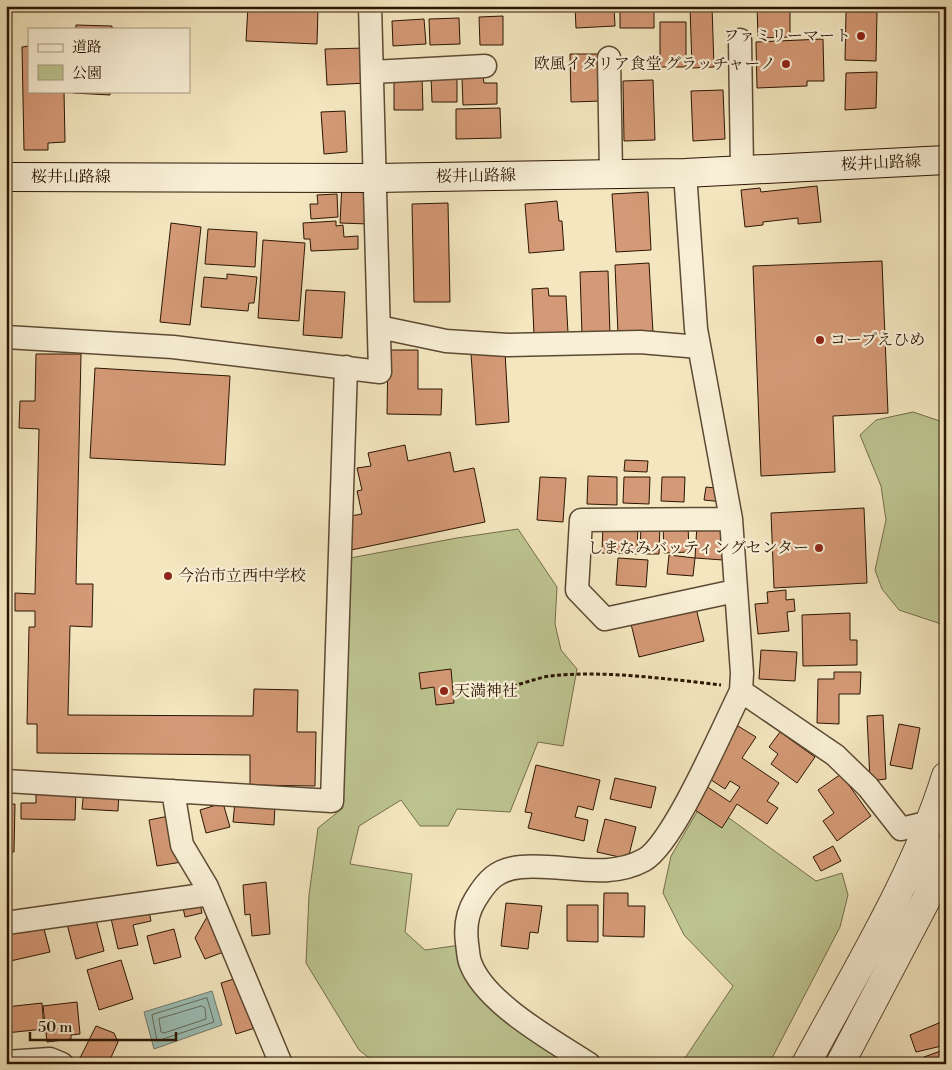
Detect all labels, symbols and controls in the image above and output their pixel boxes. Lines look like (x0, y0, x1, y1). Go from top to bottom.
place label: ファミリーマート (723, 26, 851, 46)
legend (28, 28, 190, 92)
marker: ファミリーマート (855, 30, 867, 42)
text: 道路 (72, 38, 102, 57)
place label: 欧風イタリア食堂 グラッチャーノ (534, 54, 776, 74)
marker: 欧風イタリア食堂 グラッチャーノ (780, 58, 792, 70)
text: 公園 (72, 64, 102, 83)
street label: 桜井山路線 (841, 151, 921, 175)
street label: 桜井山路線 (436, 165, 516, 187)
street label: 桜井山路線 (31, 167, 111, 187)
place label: コープえひめ (830, 330, 925, 350)
marker: コープえひめ (814, 334, 826, 346)
place label: しまなみバッティングセンター (587, 538, 809, 558)
marker: しまなみバッティングセンター (813, 542, 825, 554)
place label: 今治市立西中学校 (178, 566, 306, 586)
marker: 今治市立西中学校 (162, 570, 174, 582)
place label: 天満神社 (454, 681, 518, 701)
marker: 天満神社 (438, 685, 450, 697)
scale bar (30, 1010, 176, 1042)
text: 50 m (38, 1018, 72, 1037)

